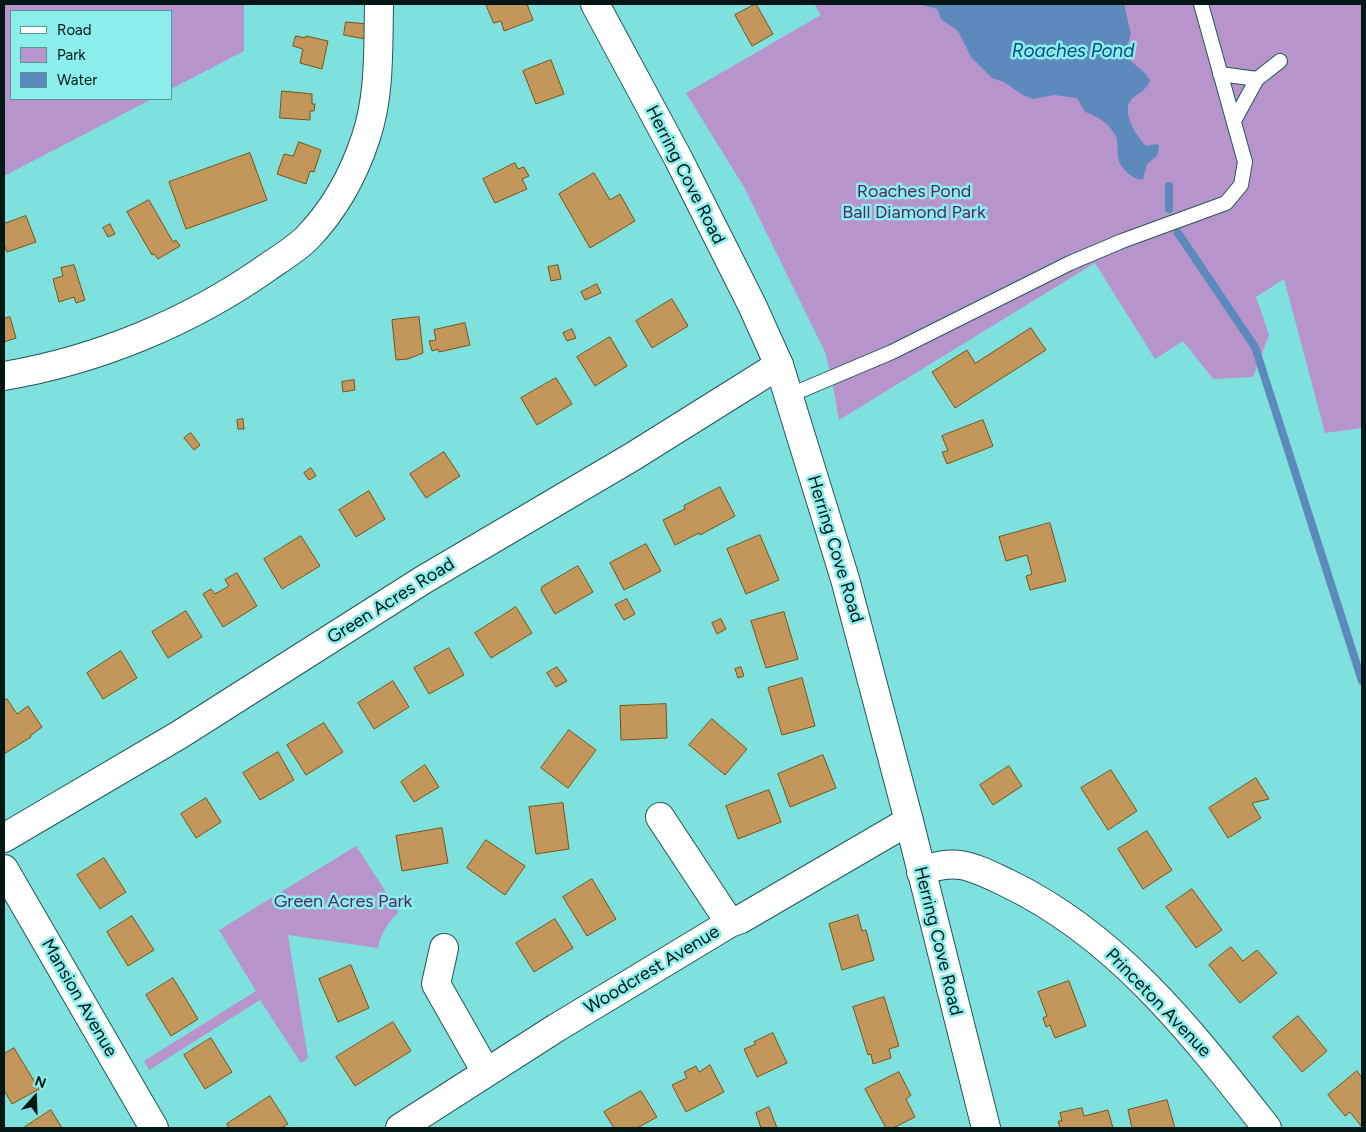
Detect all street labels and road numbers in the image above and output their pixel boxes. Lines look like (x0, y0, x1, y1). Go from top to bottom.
street label: Herring Cove Road (641, 102, 729, 248)
street label: Herring Cove Road (802, 473, 868, 625)
street label: Green Acres Road (323, 553, 459, 649)
street label: Herring Cove Road (909, 864, 967, 1018)
street label: Woodcrest Avenue (580, 921, 724, 1019)
street label: Mansion Avenue (36, 935, 122, 1061)
street label: Princeton Avenue (1101, 944, 1215, 1062)

